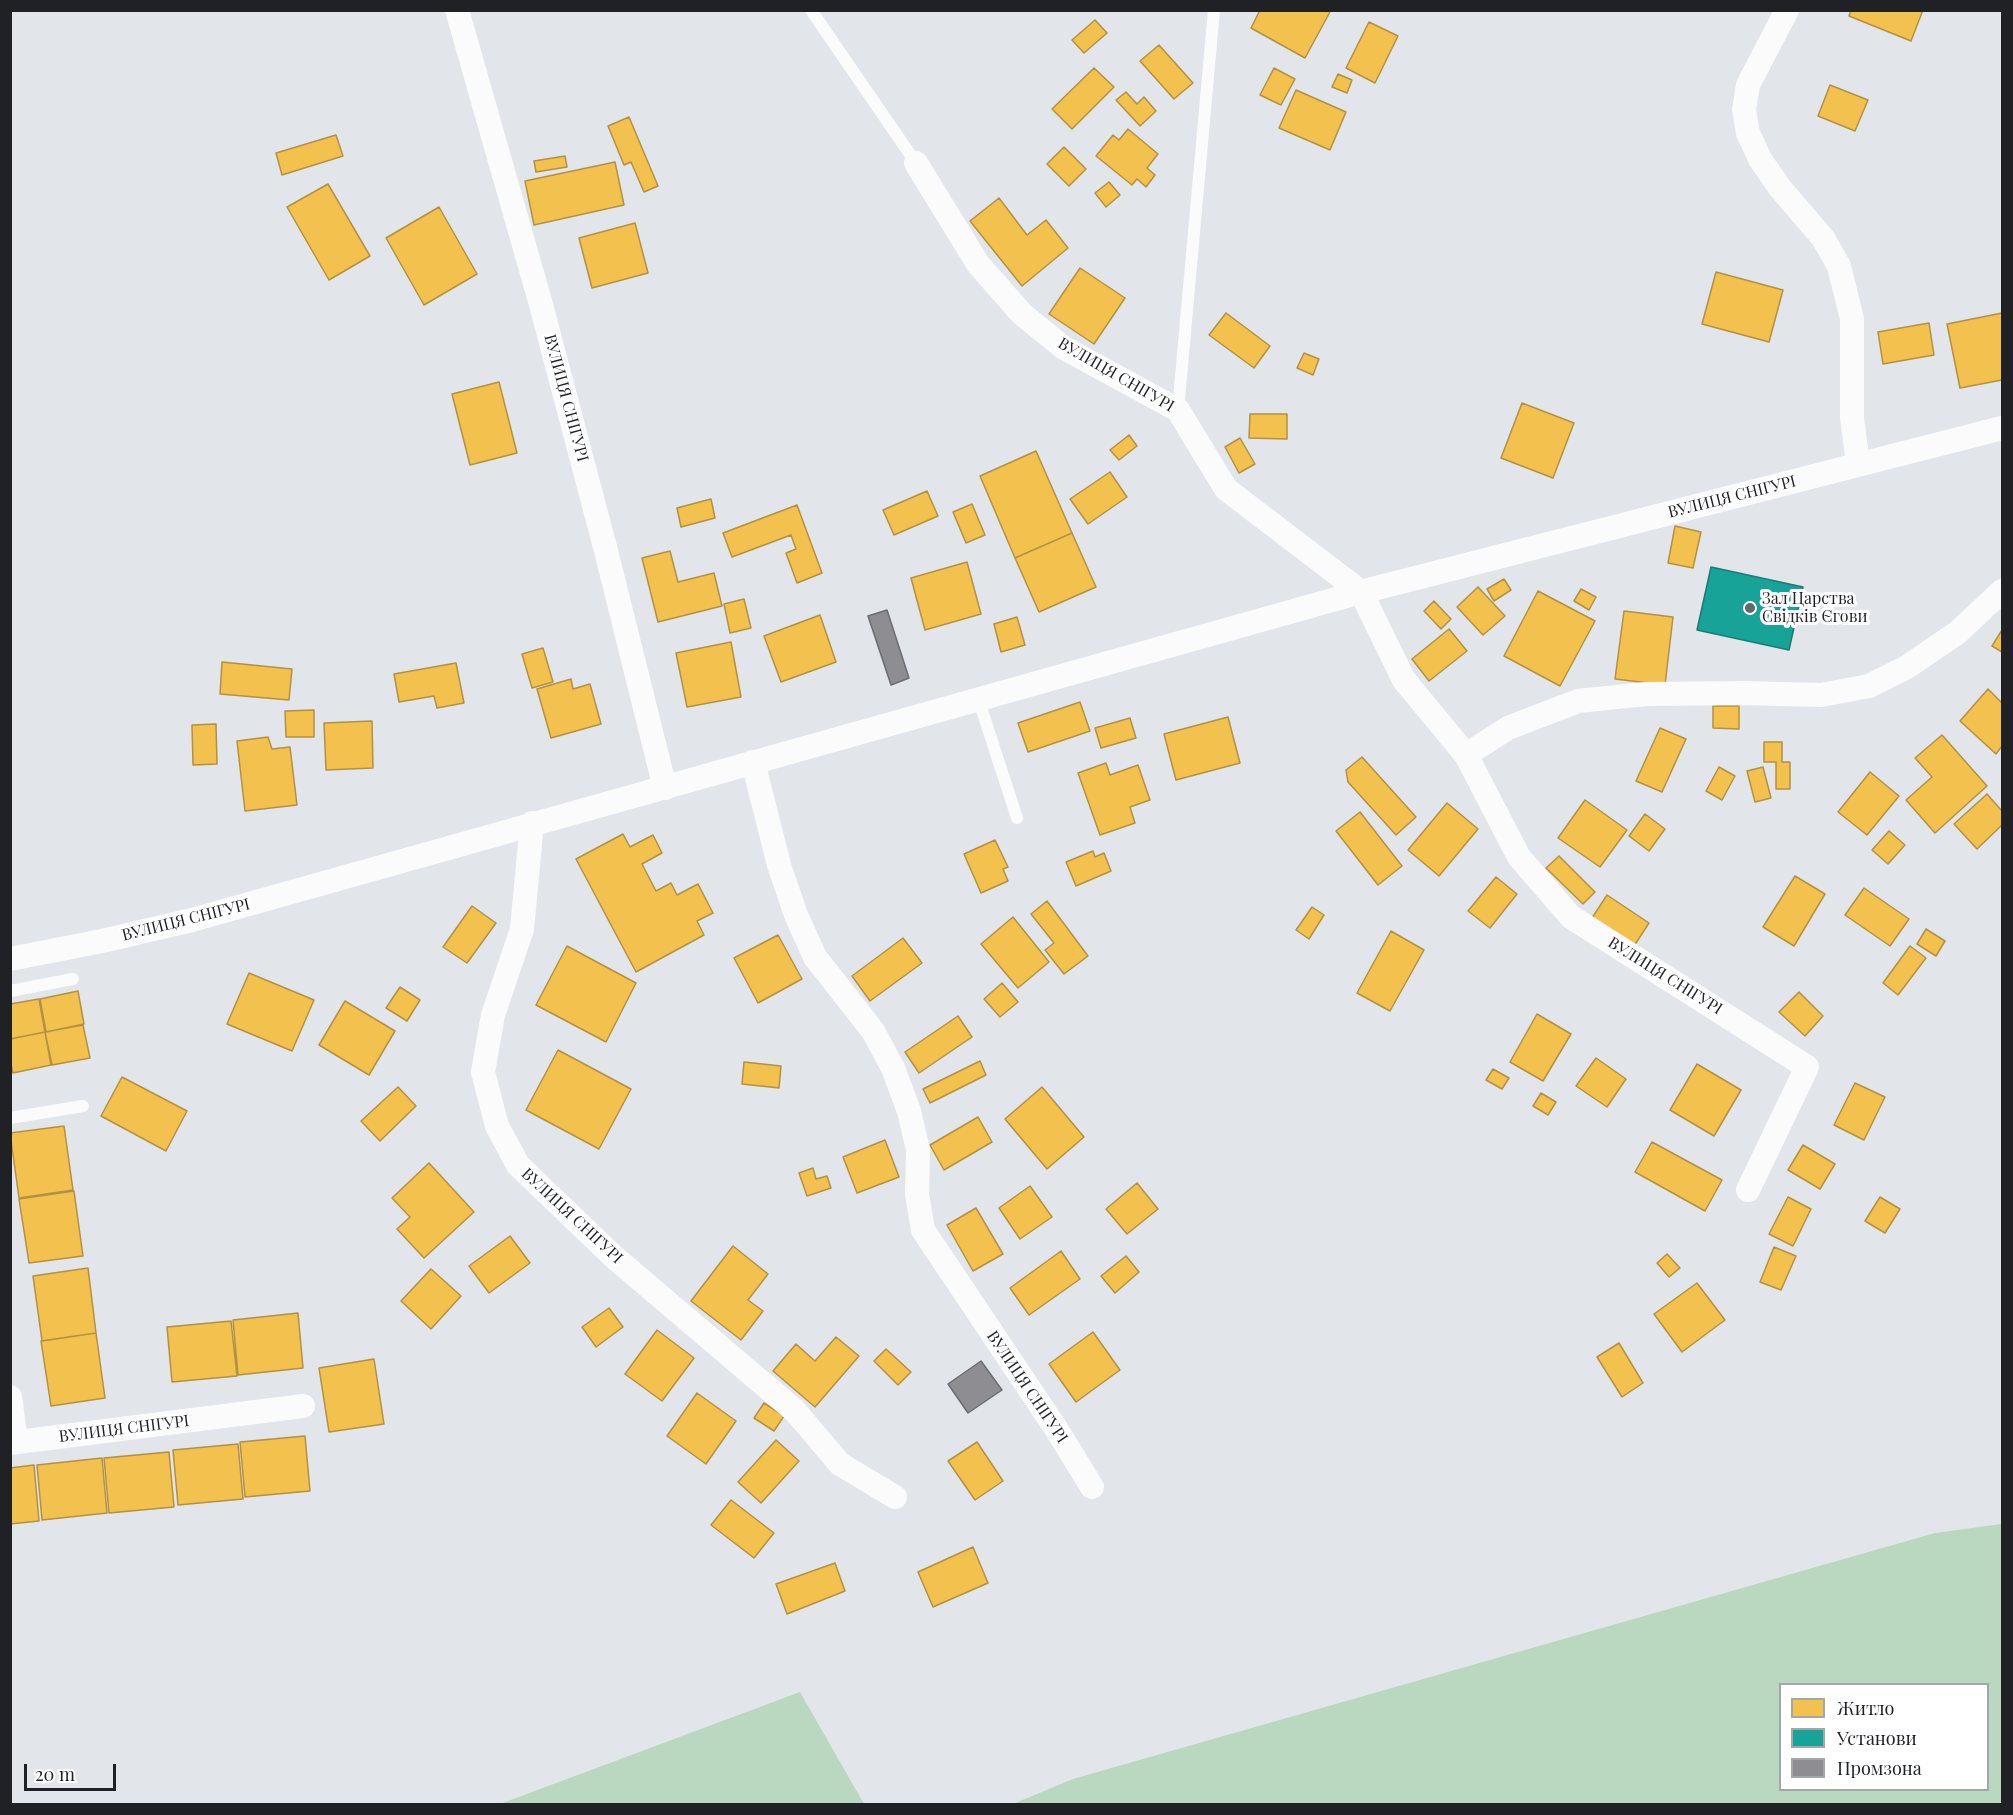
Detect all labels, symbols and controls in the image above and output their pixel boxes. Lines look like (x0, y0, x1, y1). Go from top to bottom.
street label: ВУЛИЦЯ СНІГУРІ (540, 332, 592, 464)
street label: ВУЛИЦЯ СНІГУРІ (1054, 334, 1178, 416)
street label: ВУЛИЦЯ СНІГУРІ (1666, 472, 1798, 522)
place label: Зал Царства Свідків Єгови (1762, 589, 1867, 627)
marker: Зал Царства Свідків Єгови (1743, 601, 1757, 615)
street label: ВУЛИЦЯ СНІГУРІ (120, 895, 252, 945)
street label: ВУЛИЦЯ СНІГУРІ (1604, 933, 1726, 1019)
street label: ВУЛИЦЯ СНІГУРІ (517, 1164, 627, 1268)
street label: ВУЛИЦЯ СНІГУРІ (982, 1327, 1072, 1447)
street label: ВУЛИЦЯ СНІГУРІ (58, 1411, 190, 1447)
legend (1779, 1683, 1989, 1791)
text: Житло (1837, 1696, 1894, 1720)
text: Установи (1837, 1726, 1917, 1750)
scale bar (27, 1752, 118, 1790)
text: Промзона (1837, 1756, 1922, 1780)
text: 20 m (35, 1762, 75, 1786)

